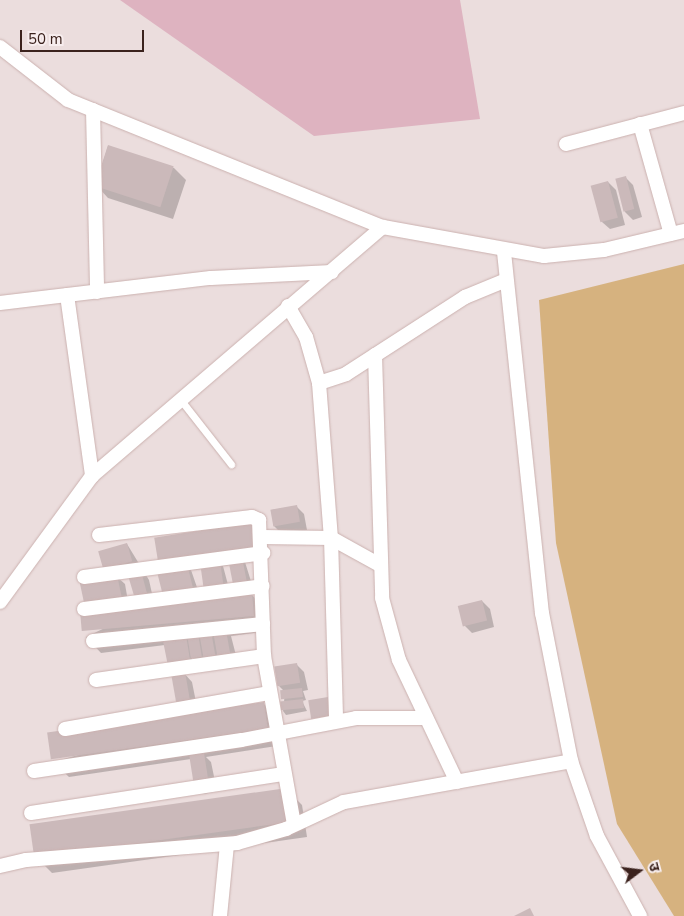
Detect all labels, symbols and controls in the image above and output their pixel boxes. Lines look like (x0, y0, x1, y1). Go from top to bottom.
scale bar (22, 20, 146, 52)
text: 50 m (28, 29, 63, 49)
north arrow (614, 846, 664, 896)
text: उ (644, 861, 664, 873)

